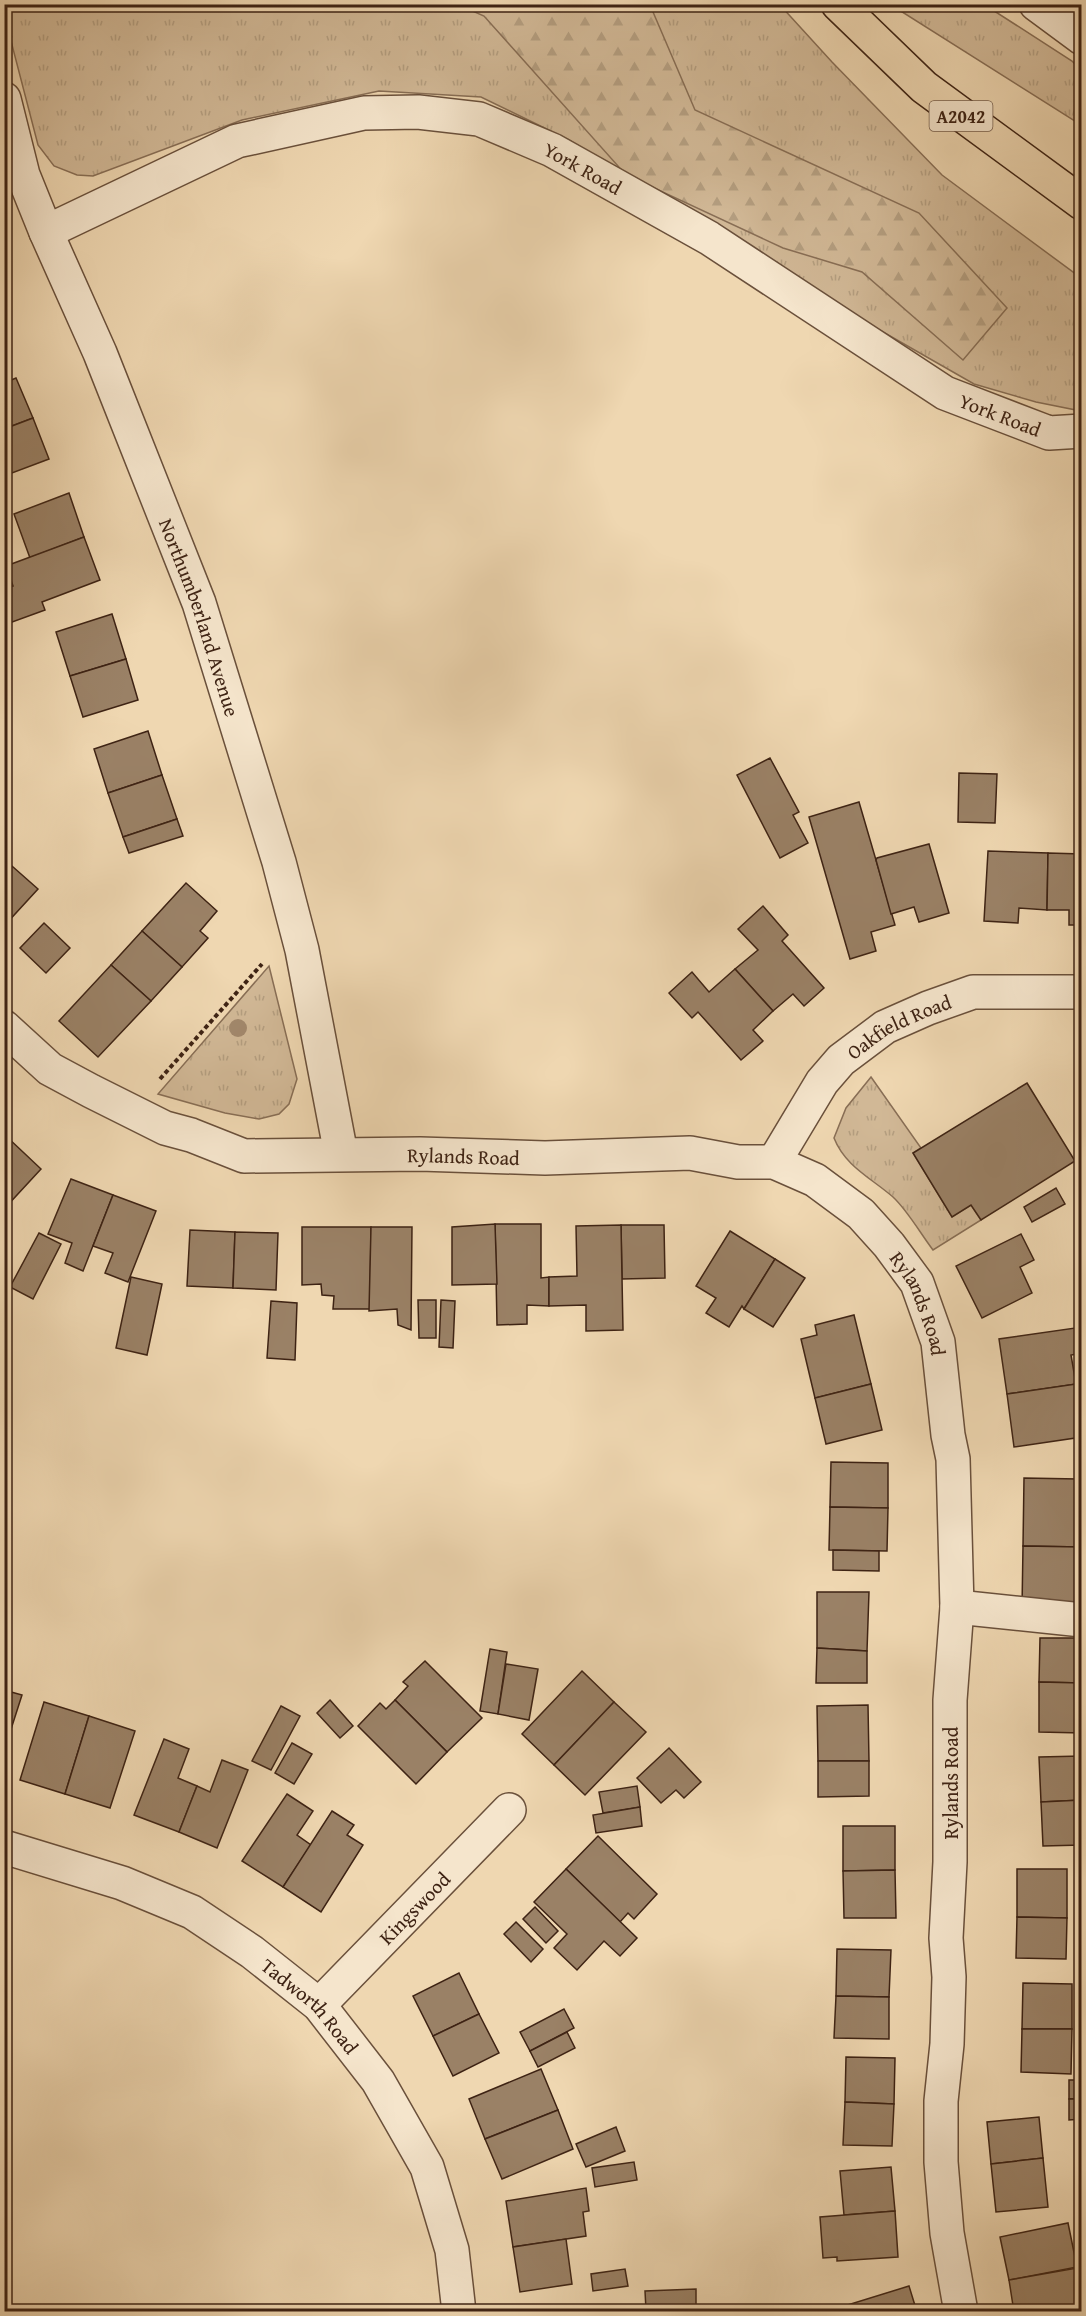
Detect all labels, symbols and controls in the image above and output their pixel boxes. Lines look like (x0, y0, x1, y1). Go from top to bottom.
road number: A2042 (930, 101, 992, 131)
street label: York Road (540, 134, 628, 201)
street label: York Road (955, 385, 1046, 443)
street label: Northumberland Avenue (152, 514, 248, 720)
street label: Oakfield Road (840, 986, 955, 1066)
street label: Rylands Road (407, 1139, 521, 1172)
street label: Rylands Road (883, 1245, 954, 1357)
street label: Rylands Road (936, 1726, 965, 1839)
street label: Kingswood (372, 1864, 456, 1951)
street label: Tadworth Road (256, 1951, 366, 2060)

